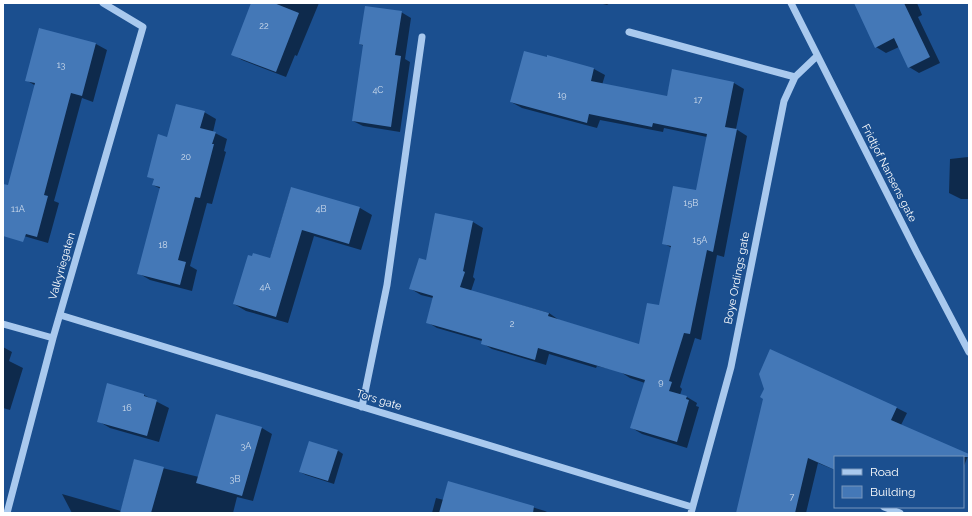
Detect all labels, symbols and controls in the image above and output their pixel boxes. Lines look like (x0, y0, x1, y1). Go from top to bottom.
house number: 22 (259, 21, 269, 31)
house number: 13 (57, 60, 66, 70)
house number: 4C (372, 85, 384, 95)
house number: 19 (557, 90, 567, 100)
house number: 17 (694, 95, 702, 105)
street label: Fridtjof Nansens gate (859, 122, 920, 225)
house number: 20 (181, 152, 192, 162)
house number: 15B (684, 198, 698, 208)
house number: 11A (11, 204, 25, 214)
house number: 4B (316, 204, 326, 214)
street label: Boye Ordings gate (722, 230, 752, 325)
street label: Valkyriegaten (46, 231, 78, 301)
house number: 15A (693, 235, 707, 245)
house number: 18 (158, 240, 168, 250)
house number: 4A (260, 282, 271, 292)
house number: 2 (510, 319, 515, 329)
house number: 9 (658, 377, 664, 387)
street label: Tors gate (355, 387, 404, 413)
house number: 16 (122, 403, 132, 413)
house number: 3A (241, 441, 251, 451)
legend (834, 456, 964, 508)
text: Road (870, 465, 899, 479)
house number: 3B (230, 474, 240, 484)
text: Building (870, 485, 916, 499)
house number: 7 (790, 492, 795, 502)

